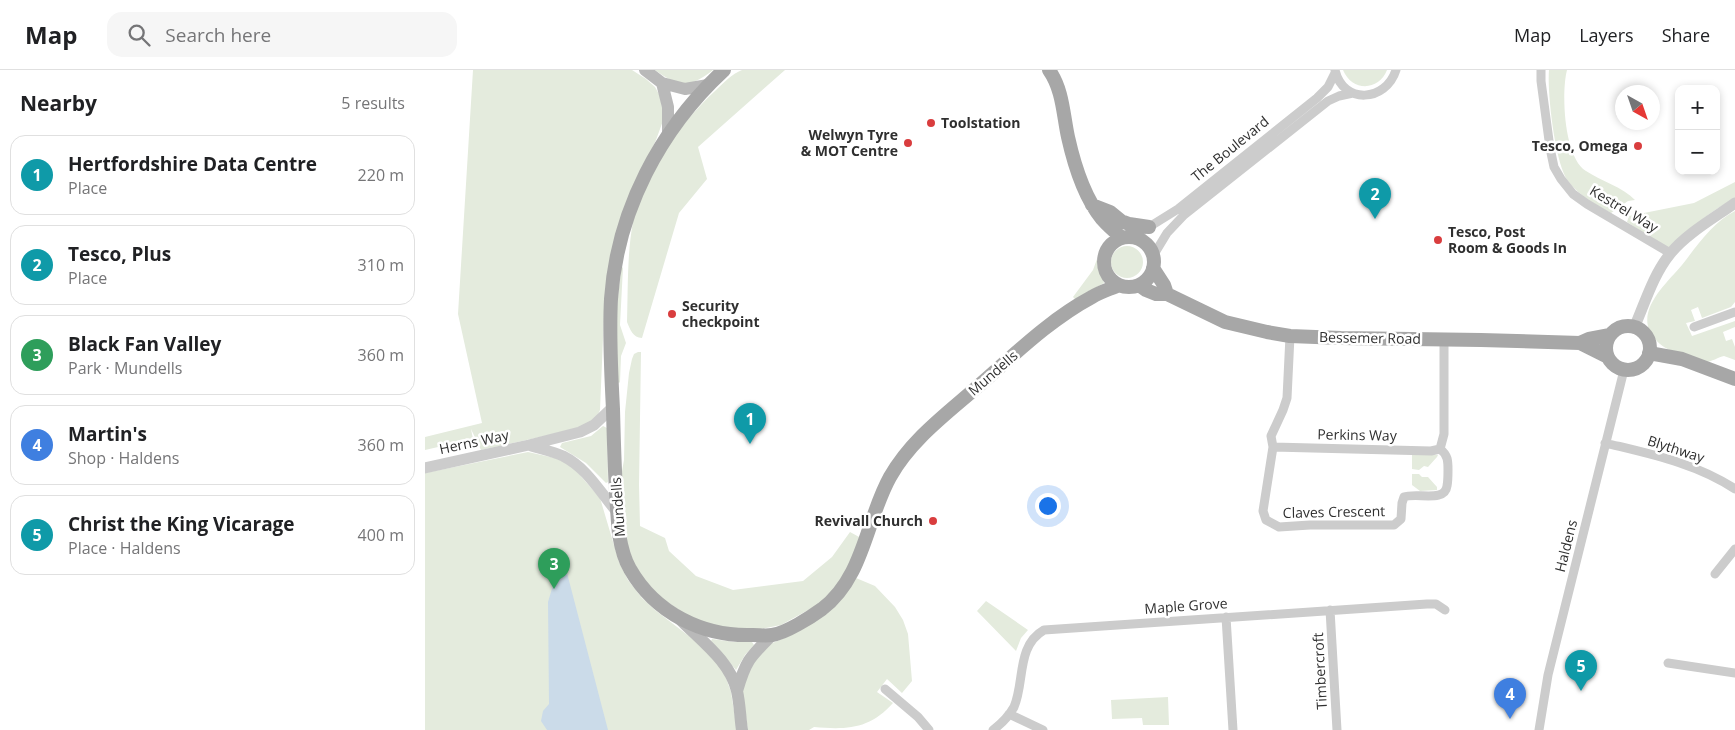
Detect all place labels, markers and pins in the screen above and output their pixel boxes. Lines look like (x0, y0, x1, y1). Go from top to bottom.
place label: Toolstation (941, 113, 1020, 132)
marker: Toolstation (925, 117, 937, 129)
place label: Welwyn Tyre & MOT Centre (801, 125, 898, 160)
place label: Tesco, Omega (1532, 136, 1628, 155)
marker: Welwyn Tyre & MOT Centre (902, 137, 914, 149)
marker: Tesco, Omega (1632, 140, 1644, 152)
pin: 2 (1359, 178, 1391, 219)
place label: Tesco, Post Room & Goods In (1448, 222, 1567, 257)
marker: Tesco, Post Room & Goods In (1432, 234, 1444, 246)
place label: Security checkpoint (682, 296, 760, 331)
marker: Security checkpoint (666, 308, 678, 320)
pin: 1 (734, 403, 766, 444)
place label: Revivall Church (815, 511, 923, 530)
marker: Revivall Church (927, 515, 939, 527)
pin: 3 (538, 548, 570, 589)
pin: 5 (1565, 650, 1597, 691)
pin: 4 (1494, 678, 1526, 719)

